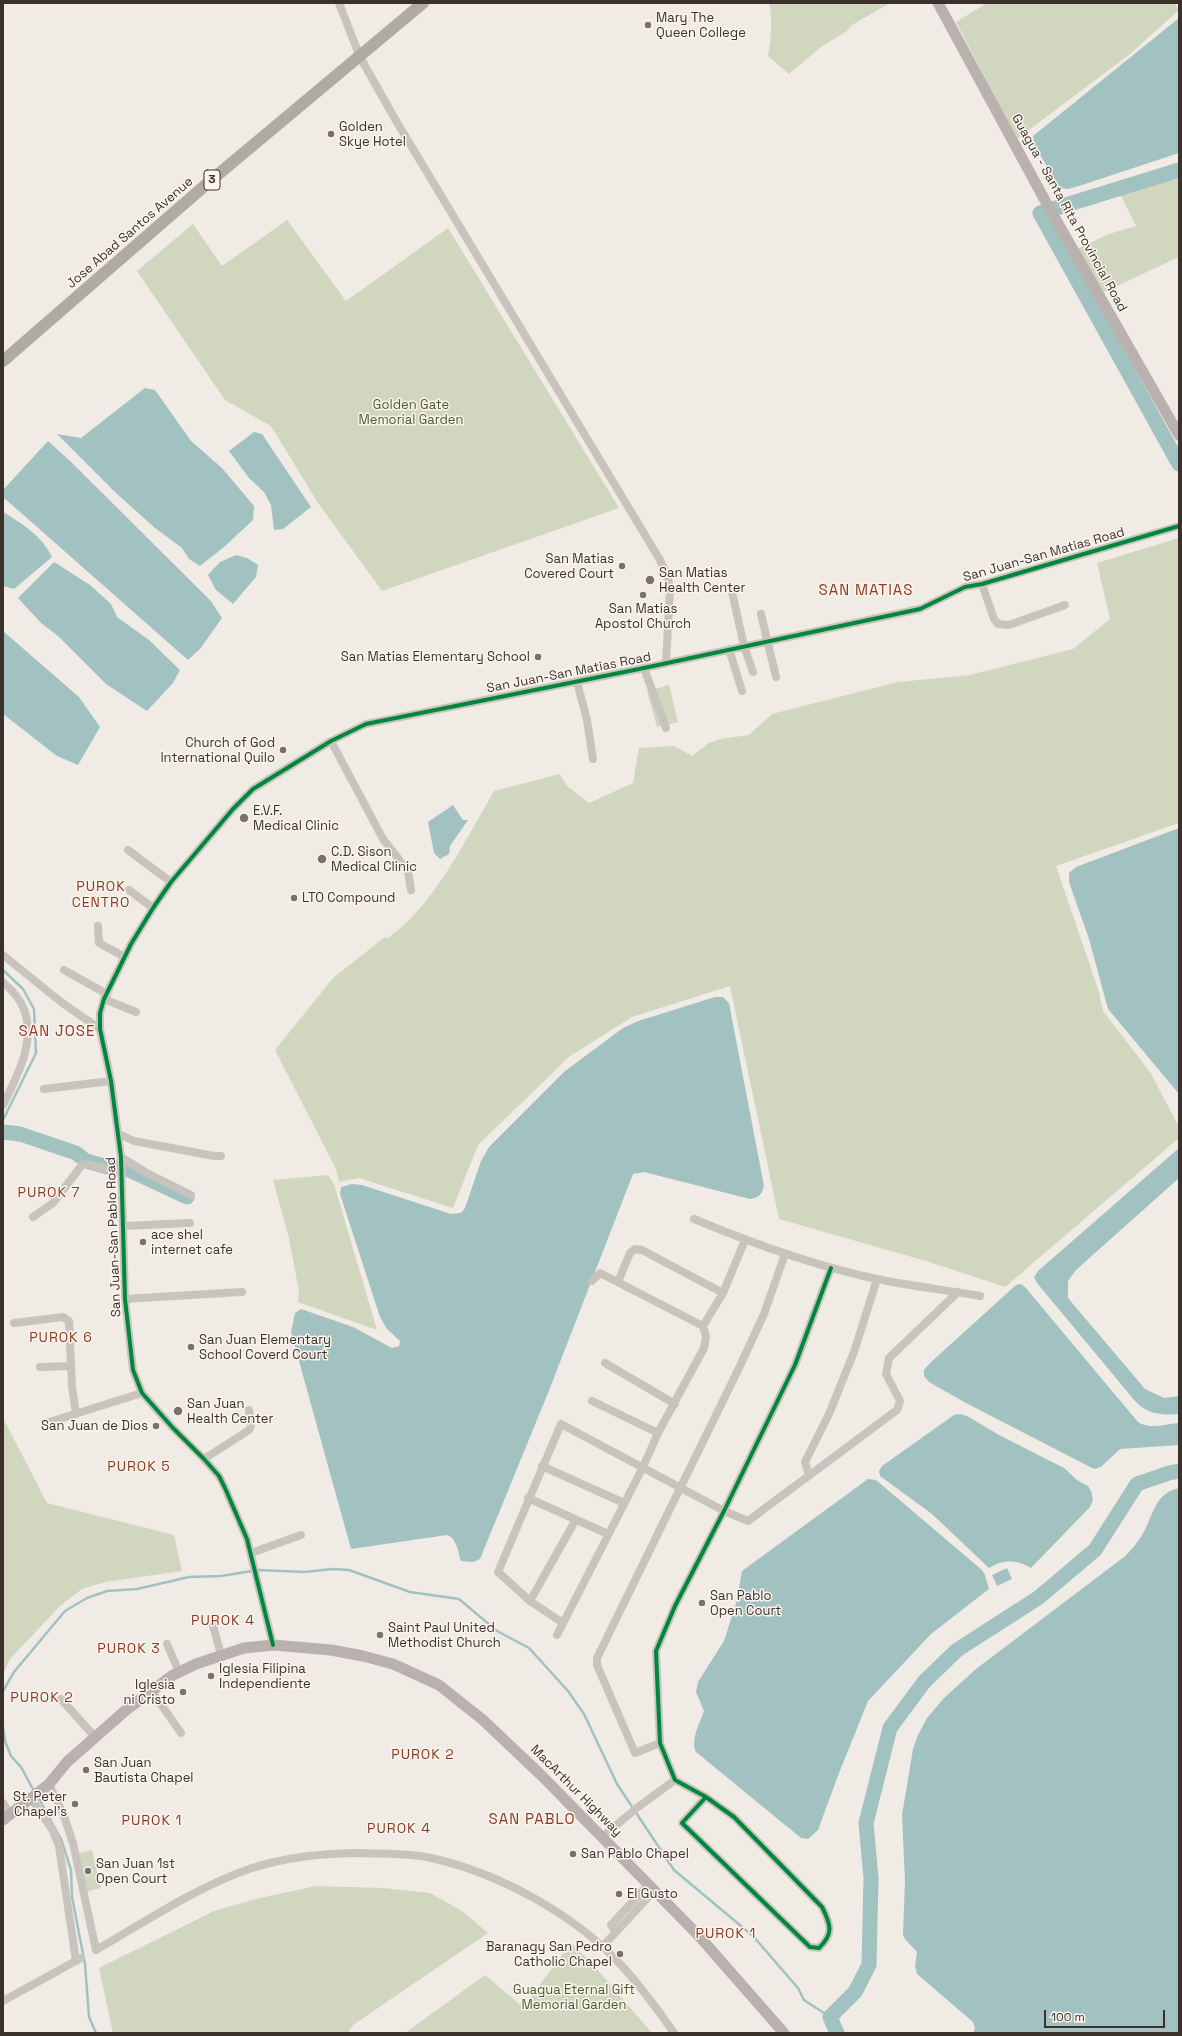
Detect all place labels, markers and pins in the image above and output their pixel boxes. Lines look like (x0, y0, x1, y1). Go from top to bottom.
place label: Mary The Queen College (656, 10, 746, 41)
marker: Mary The Queen College (643, 20, 653, 30)
place label: Golden Skye Hotel (339, 119, 406, 150)
marker: Golden Skye Hotel (326, 129, 336, 139)
place label: San Matias Covered Court (524, 551, 614, 582)
marker: San Matias Covered Court (617, 561, 627, 571)
place label: San Matias Health Center (659, 565, 745, 596)
marker: San Matias Health Center (644, 574, 656, 586)
marker: San Matias Apostol Church (638, 590, 648, 600)
place label: San Matias Apostol Church (595, 601, 691, 632)
place label: San Matias Elementary School (341, 649, 530, 665)
marker: San Matias Elementary School (533, 652, 543, 662)
place label: Church of God International Quilo (160, 735, 275, 766)
marker: Church of God International Quilo (278, 745, 288, 755)
place label: E.V.F. Medical Clinic (253, 803, 339, 834)
marker: E.V.F. Medical Clinic (238, 812, 250, 824)
place label: C.D. Sison Medical Clinic (331, 844, 417, 875)
marker: C.D. Sison Medical Clinic (316, 853, 328, 865)
place label: LTO Compound (302, 890, 395, 906)
marker: LTO Compound (289, 893, 299, 903)
place label: ace shel internet cafe (151, 1227, 233, 1258)
marker: ace shel internet cafe (138, 1237, 148, 1247)
place label: San Juan Elementary School Coverd Court (199, 1332, 331, 1363)
marker: San Juan Elementary School Coverd Court (186, 1342, 196, 1352)
place label: San Juan Health Center (187, 1396, 273, 1427)
marker: San Juan Health Center (172, 1405, 184, 1417)
place label: San Juan de Dios (41, 1418, 148, 1434)
marker: San Juan de Dios (151, 1421, 161, 1431)
place label: San Pablo Open Court (710, 1588, 781, 1619)
marker: San Pablo Open Court (697, 1598, 707, 1608)
place label: Saint Paul United Methodist Church (388, 1620, 501, 1651)
marker: Saint Paul United Methodist Church (375, 1630, 385, 1640)
place label: Iglesia Filipina Independiente (219, 1661, 311, 1692)
marker: Iglesia Filipina Independiente (206, 1671, 216, 1681)
place label: Iglesia ni Cristo (124, 1677, 175, 1708)
marker: Iglesia ni Cristo (178, 1687, 188, 1697)
place label: San Juan Bautista Chapel (94, 1755, 194, 1786)
marker: San Juan Bautista Chapel (81, 1765, 91, 1775)
place label: St. Peter Chapel's (13, 1789, 67, 1820)
marker: St. Peter Chapel's (70, 1799, 80, 1809)
place label: San Pablo Chapel (581, 1846, 689, 1862)
marker: San Pablo Chapel (568, 1849, 578, 1859)
place label: San Juan 1st Open Court (96, 1856, 175, 1887)
marker: San Juan 1st Open Court (83, 1866, 93, 1876)
place label: El Gusto (627, 1886, 678, 1902)
marker: El Gusto (614, 1889, 624, 1899)
place label: Baranagy San Pedro Catholic Chapel (486, 1939, 612, 1970)
marker: Baranagy San Pedro Catholic Chapel (615, 1949, 625, 1959)

